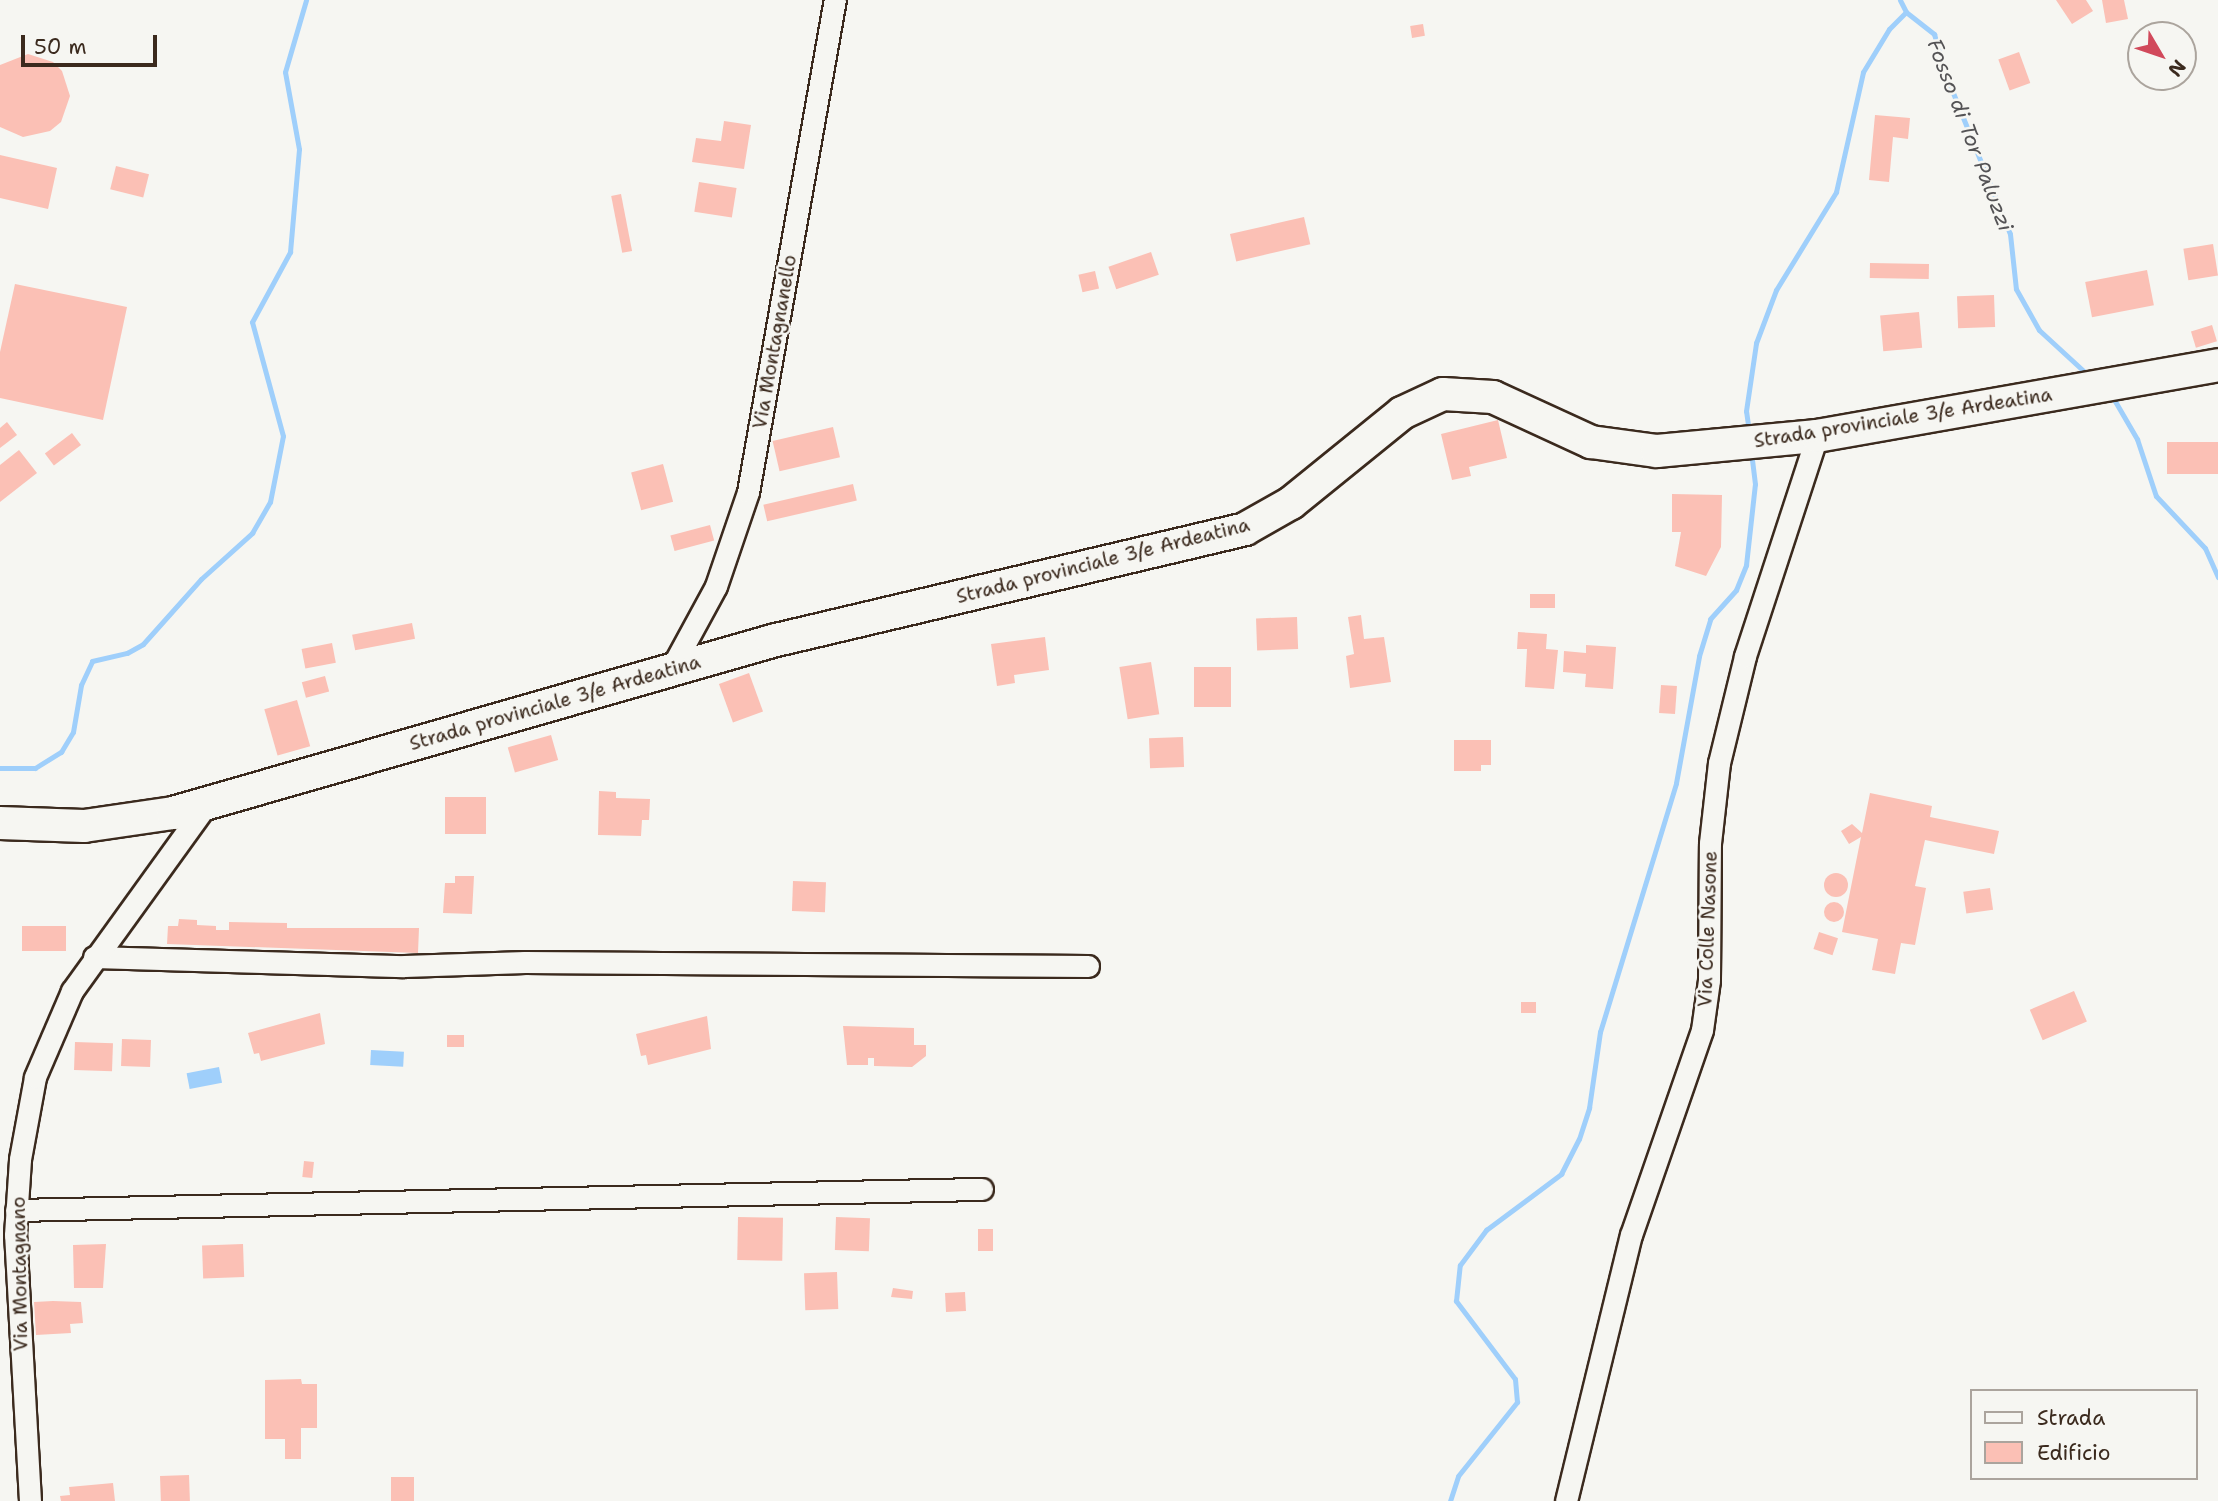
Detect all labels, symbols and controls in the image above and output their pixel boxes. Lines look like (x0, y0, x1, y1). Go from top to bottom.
scale bar (24, 21, 161, 65)
north arrow (2127, 21, 2197, 91)
text: 50 m (34, 33, 87, 61)
water label: Fosso di Tor Paluzzi (1922, 35, 2018, 235)
text: N (2163, 55, 2192, 82)
street label: Via Montagnanello (748, 253, 802, 431)
street label: Strada provinciale 3/e Ardeatina (1752, 383, 2054, 453)
street label: Strada provinciale 3/e Ardeatina (954, 513, 1252, 609)
street label: Strada provinciale 3/e Ardeatina (407, 650, 703, 756)
street label: Via Colle Nasone (1694, 851, 1722, 1007)
street label: Via Montagnano (7, 1196, 33, 1352)
legend (1969, 1389, 2197, 1480)
text: Strada (2037, 1404, 2105, 1432)
text: Edificio (2037, 1439, 2110, 1467)

